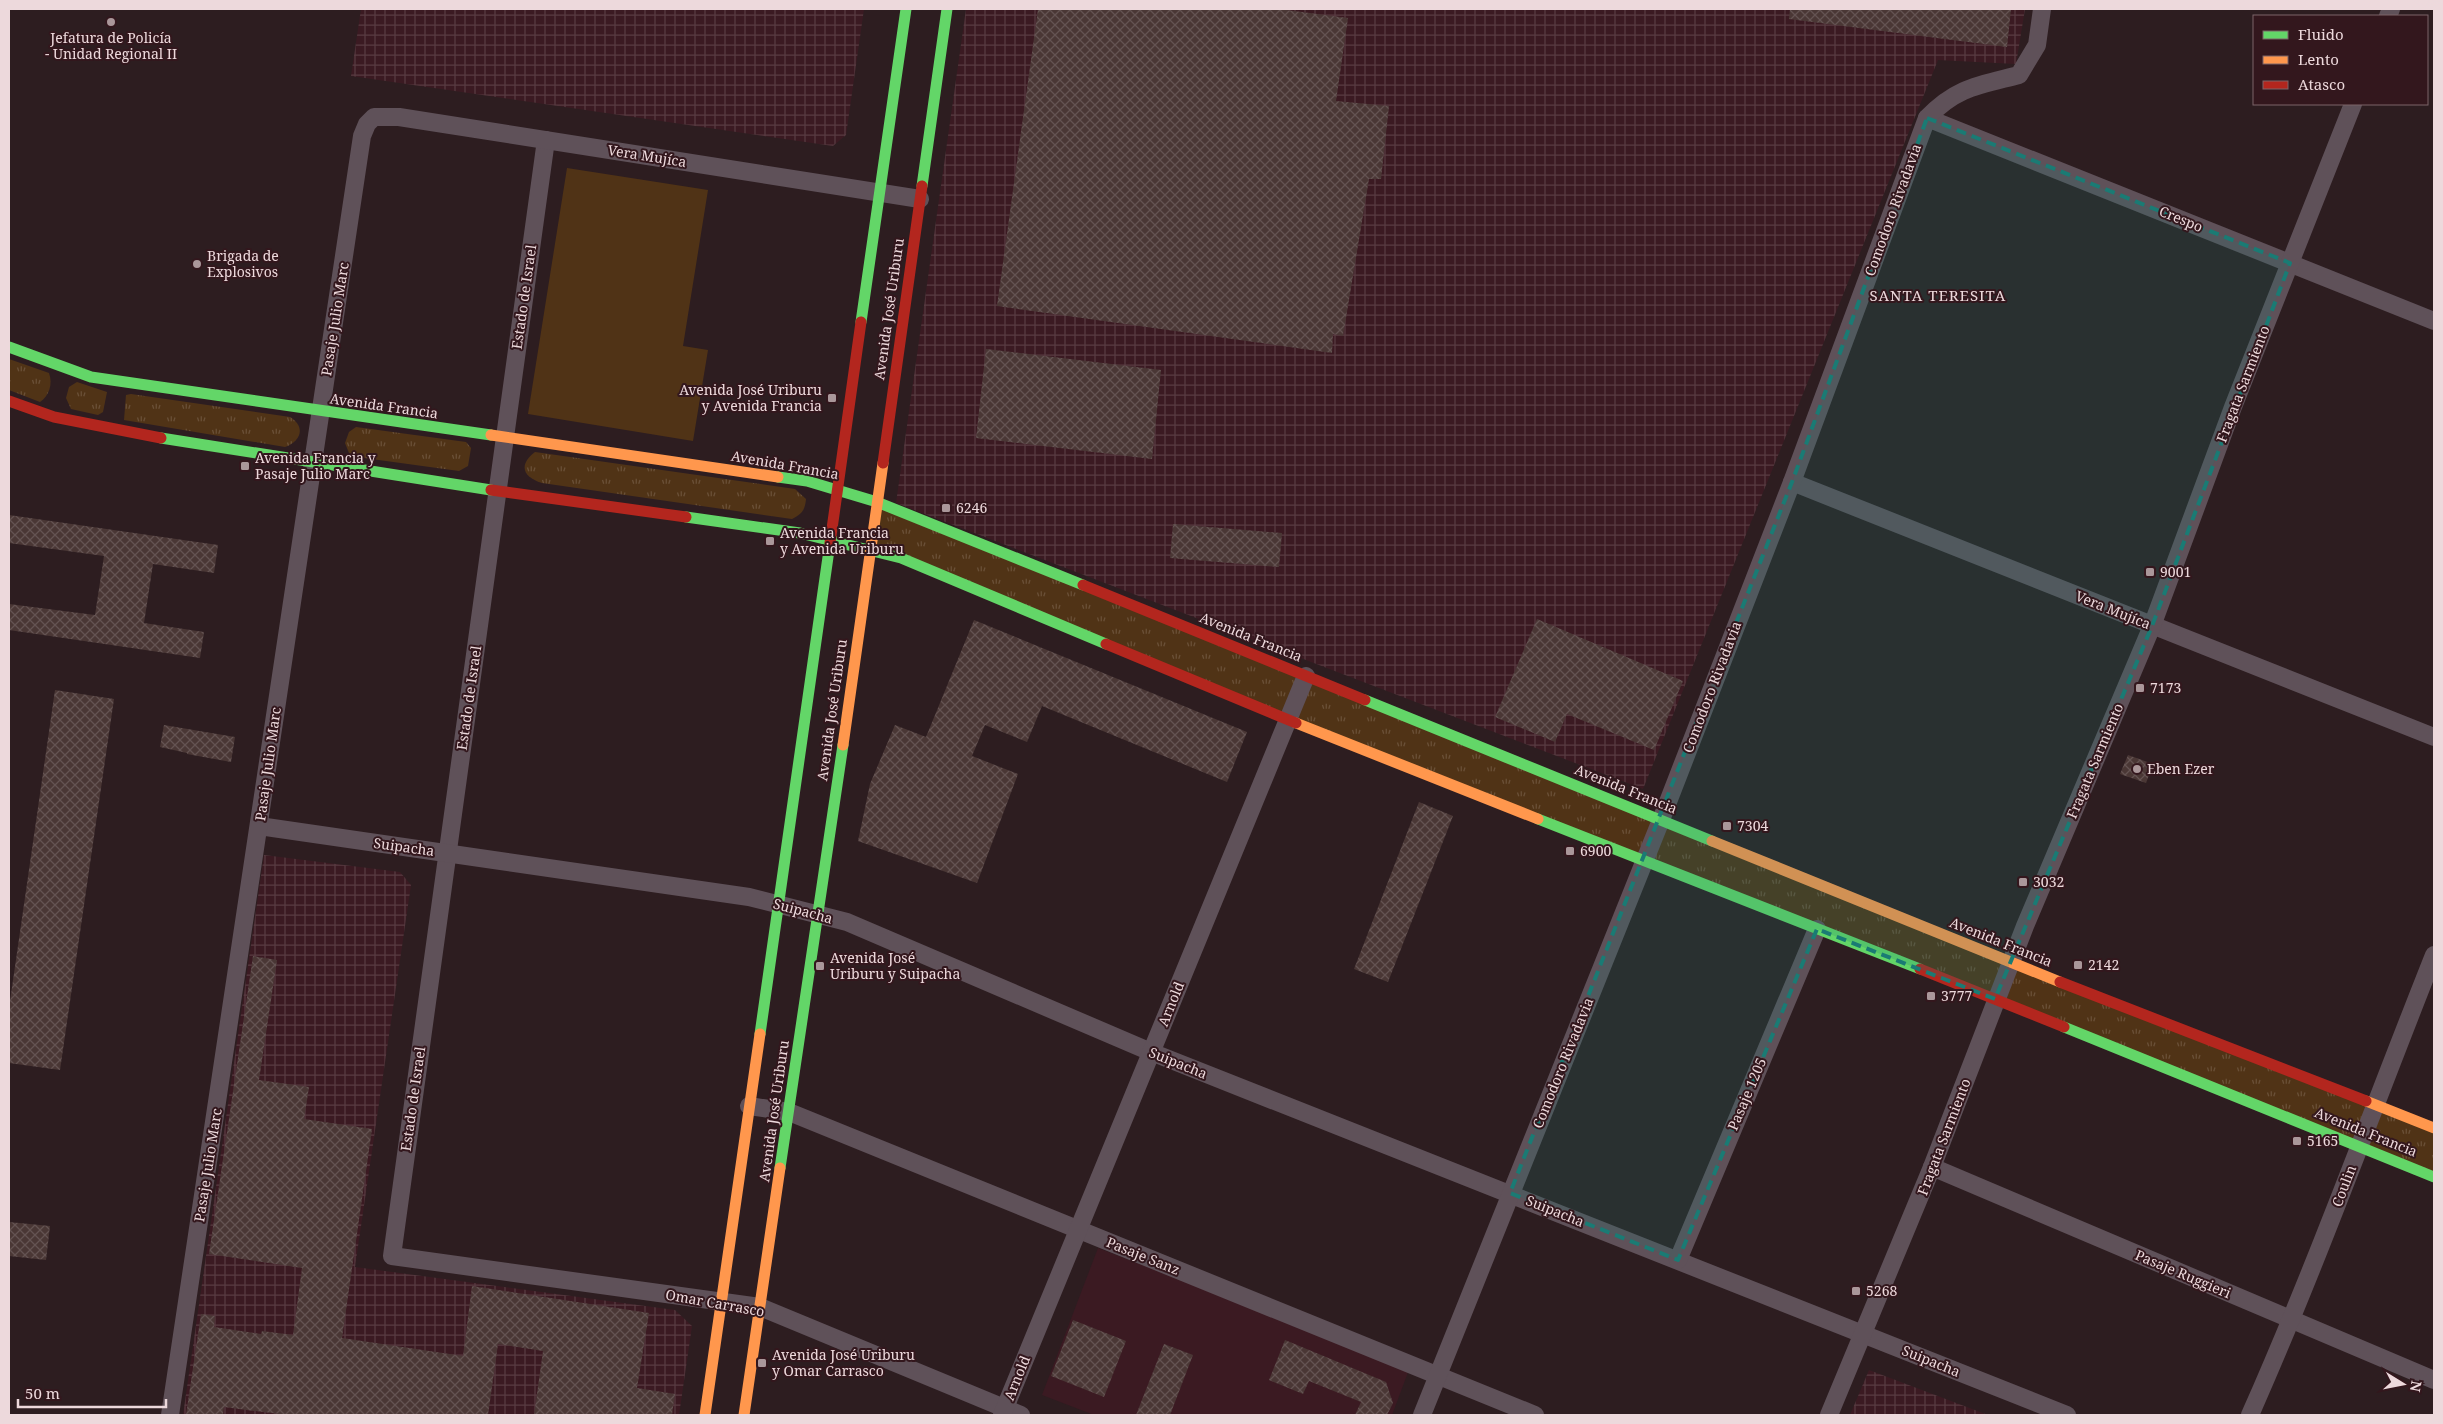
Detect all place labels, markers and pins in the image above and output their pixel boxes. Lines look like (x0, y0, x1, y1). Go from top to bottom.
marker: Jefatura de Policía - Unidad Regional II (105, 16, 117, 28)
place label: Jefatura de Policía - Unidad Regional II (45, 28, 177, 63)
place label: Brigada de Explosivos (207, 246, 279, 281)
marker: Brigada de Explosivos (191, 258, 203, 270)
place label: Avenida José Uriburu y Avenida Francia (679, 380, 822, 415)
marker: Avenida José Uriburu y Avenida Francia (826, 392, 838, 404)
place label: Avenida Francia y Pasaje Julio Marc (255, 448, 376, 483)
marker: Avenida Francia y Pasaje Julio Marc (239, 460, 251, 472)
place label: 6246 (956, 498, 987, 517)
marker: 6246 (940, 502, 952, 514)
place label: Avenida Francia y Avenida Uriburu (780, 523, 904, 558)
marker: Avenida Francia y Avenida Uriburu (764, 535, 776, 547)
place label: 9001 (2160, 562, 2191, 581)
marker: 9001 (2144, 566, 2156, 578)
place label: 7173 (2150, 678, 2181, 697)
marker: 7173 (2134, 682, 2146, 694)
place label: Eben Ezer (2147, 759, 2215, 778)
marker: Eben Ezer (2131, 763, 2143, 775)
place label: 7304 (1737, 816, 1768, 835)
marker: 7304 (1721, 820, 1733, 832)
place label: 6900 (1580, 841, 1611, 860)
marker: 6900 (1564, 845, 1576, 857)
place label: 3032 (2033, 872, 2064, 891)
marker: 3032 (2017, 876, 2029, 888)
place label: Avenida José Uriburu y Suipacha (830, 948, 961, 983)
place label: 2142 (2088, 955, 2119, 974)
marker: 2142 (2072, 959, 2084, 971)
marker: Avenida José Uriburu y Suipacha (814, 960, 826, 972)
place label: 3777 (1941, 986, 1972, 1005)
marker: 3777 (1925, 990, 1937, 1002)
place label: 5165 (2307, 1131, 2338, 1150)
marker: 5165 (2291, 1135, 2303, 1147)
place label: 5268 (1866, 1281, 1897, 1300)
marker: 5268 (1850, 1285, 1862, 1297)
place label: Avenida José Uriburu y Omar Carrasco (772, 1345, 915, 1380)
marker: Avenida José Uriburu y Omar Carrasco (756, 1357, 768, 1369)

